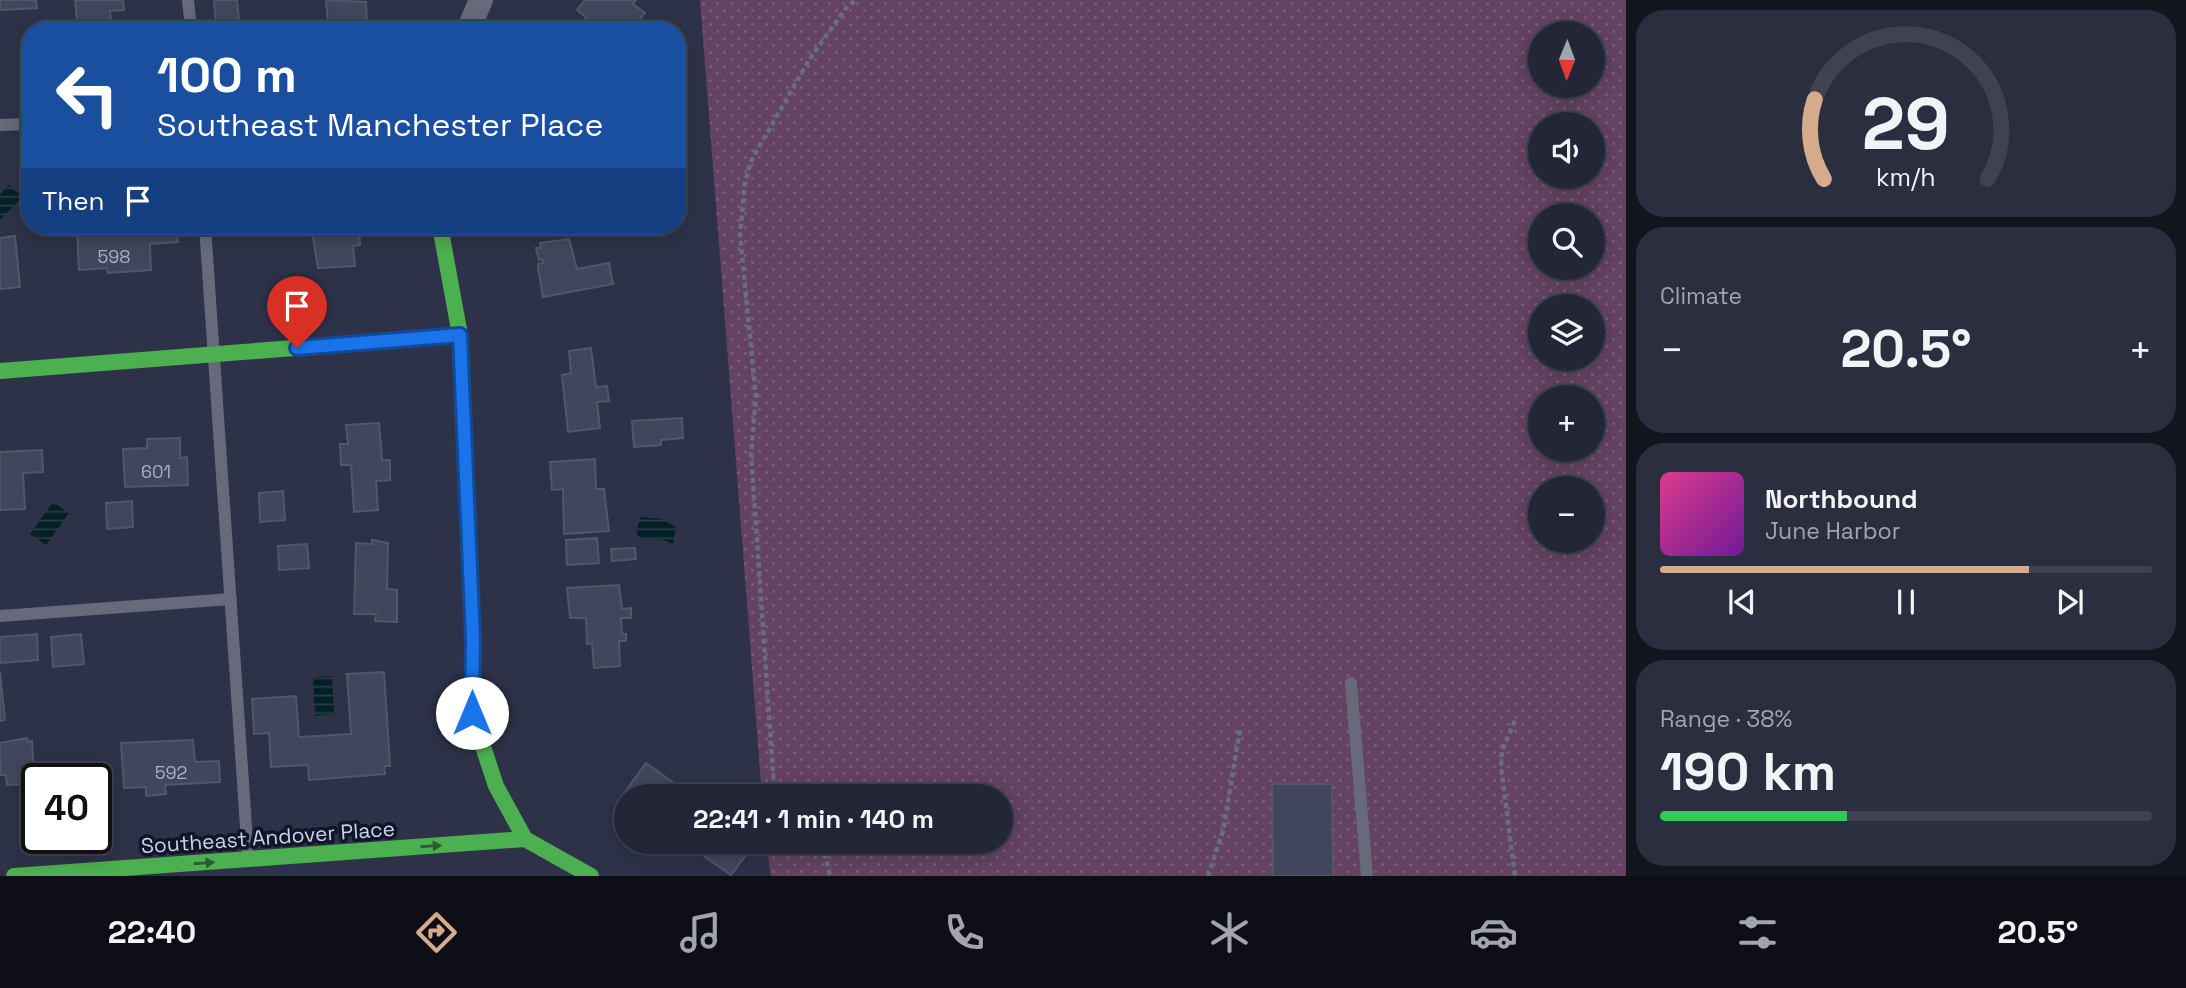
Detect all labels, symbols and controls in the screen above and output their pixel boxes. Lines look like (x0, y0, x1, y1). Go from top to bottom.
north arrow (1528, 21, 1605, 98)
map controls (1528, 21, 1605, 553)
text: 100 m (157, 44, 297, 106)
icon: left (42, 49, 133, 140)
text: 29 (1862, 78, 1950, 171)
text: Southeast Manchester Place (157, 105, 603, 145)
button: sound (1528, 112, 1605, 189)
text: km/h (1876, 161, 1936, 193)
icon: arrive (119, 182, 157, 220)
text: Then (42, 184, 105, 218)
button: search (1528, 203, 1605, 280)
house number: 598 (97, 245, 131, 268)
pin (267, 276, 327, 348)
text: Climate (1660, 281, 1742, 311)
icon: arrive (278, 287, 316, 325)
button: layers (1528, 294, 1605, 371)
text: 20.5° (1840, 316, 1972, 382)
text: − (1660, 326, 1684, 374)
text: + (2128, 326, 2152, 374)
button: + (1528, 385, 1605, 462)
house number: 601 (141, 460, 171, 483)
button: − (1528, 476, 1605, 553)
text: Northbound (1765, 482, 1918, 516)
text: June Harbor (1765, 516, 1900, 546)
icon: previous (1723, 583, 1761, 621)
icon: pause (1887, 583, 1925, 621)
icon: next (2051, 583, 2089, 621)
position arrow (435, 676, 509, 750)
text: Range · 38% (1660, 704, 1792, 734)
text: 190 km (1660, 739, 1836, 805)
house number: 592 (155, 761, 187, 784)
speed limit sign: 40 (21, 763, 112, 854)
text: 22:41 · 1 min · 140 m (693, 802, 934, 836)
street label: Southeast Andover Place (140, 815, 396, 859)
one-way arrow (420, 840, 442, 851)
one-way arrow (193, 857, 215, 868)
icon: directions (412, 908, 461, 957)
icon: music (676, 908, 725, 957)
icon: phone (940, 908, 989, 957)
icon: climate (1205, 908, 1254, 957)
icon: car (1469, 908, 1518, 957)
icon: filters (1733, 908, 1782, 957)
text: 22:40 (108, 912, 196, 952)
text: 20.5° (1998, 912, 2078, 952)

